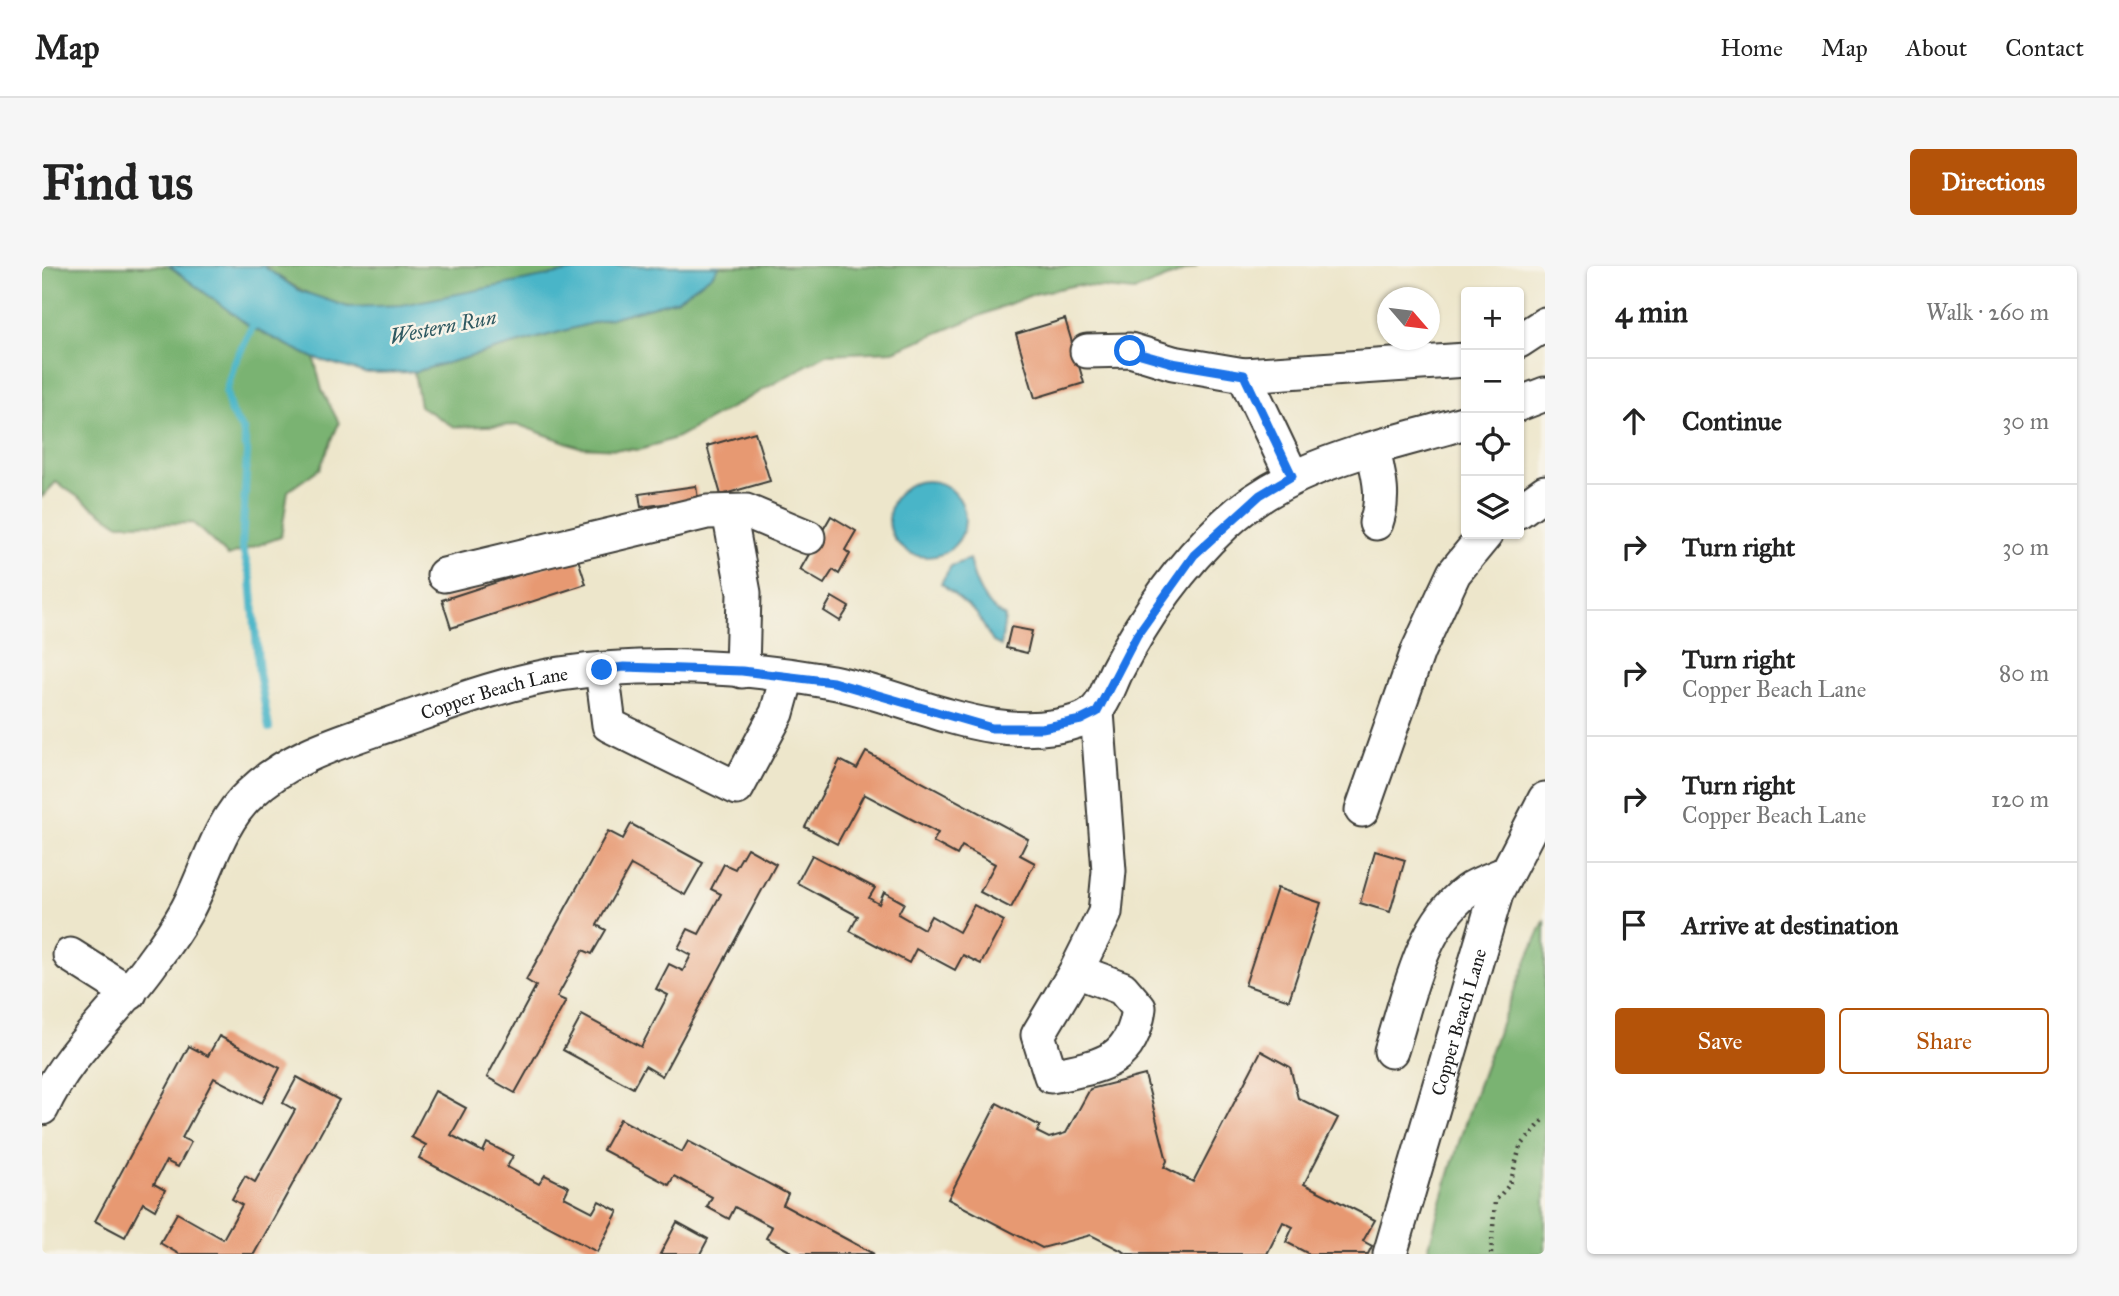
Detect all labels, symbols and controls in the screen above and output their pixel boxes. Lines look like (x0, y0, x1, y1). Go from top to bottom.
text: Map (35, 28, 99, 68)
text: Home (1720, 33, 1783, 63)
text: Map (1821, 33, 1868, 63)
text: About (1906, 33, 1967, 63)
text: Contact (2005, 33, 2084, 63)
button: Directions (1910, 149, 2077, 215)
text: Find us (42, 153, 193, 212)
north arrow (1377, 287, 1440, 350)
map controls (1461, 287, 1524, 539)
button: + (1461, 287, 1524, 350)
text: 4 min (1615, 294, 1688, 330)
text: Walk · 260 m (1926, 298, 2049, 326)
water label: Western Run (387, 304, 499, 350)
route start (1114, 335, 1145, 366)
button: − (1461, 350, 1524, 413)
icon: ahead (1615, 402, 1653, 440)
text: Continue (1682, 405, 1782, 437)
text: 30 m (2002, 407, 2049, 435)
button: locate (1461, 413, 1524, 476)
button: layers (1461, 476, 1524, 539)
icon: right (1615, 528, 1653, 566)
text: Turn right (1682, 531, 1795, 563)
text: 30 m (2002, 533, 2049, 561)
text: Turn right (1682, 643, 1795, 675)
route end (586, 654, 617, 685)
icon: right (1615, 654, 1653, 692)
text: 80 m (1999, 659, 2049, 687)
street label: Copper Beach Lane (418, 662, 569, 725)
text: Copper Beach Lane (1682, 675, 1866, 703)
text: Turn right (1682, 769, 1795, 801)
icon: right (1615, 780, 1653, 818)
text: 120 m (1991, 785, 2049, 813)
text: Copper Beach Lane (1682, 801, 1866, 829)
icon: arrive (1615, 906, 1653, 944)
text: Arrive at destination (1682, 909, 1899, 941)
street label: Copper Beach Lane (1426, 946, 1491, 1098)
button: Save (1615, 1008, 1825, 1074)
button: Share (1839, 1008, 2049, 1074)

